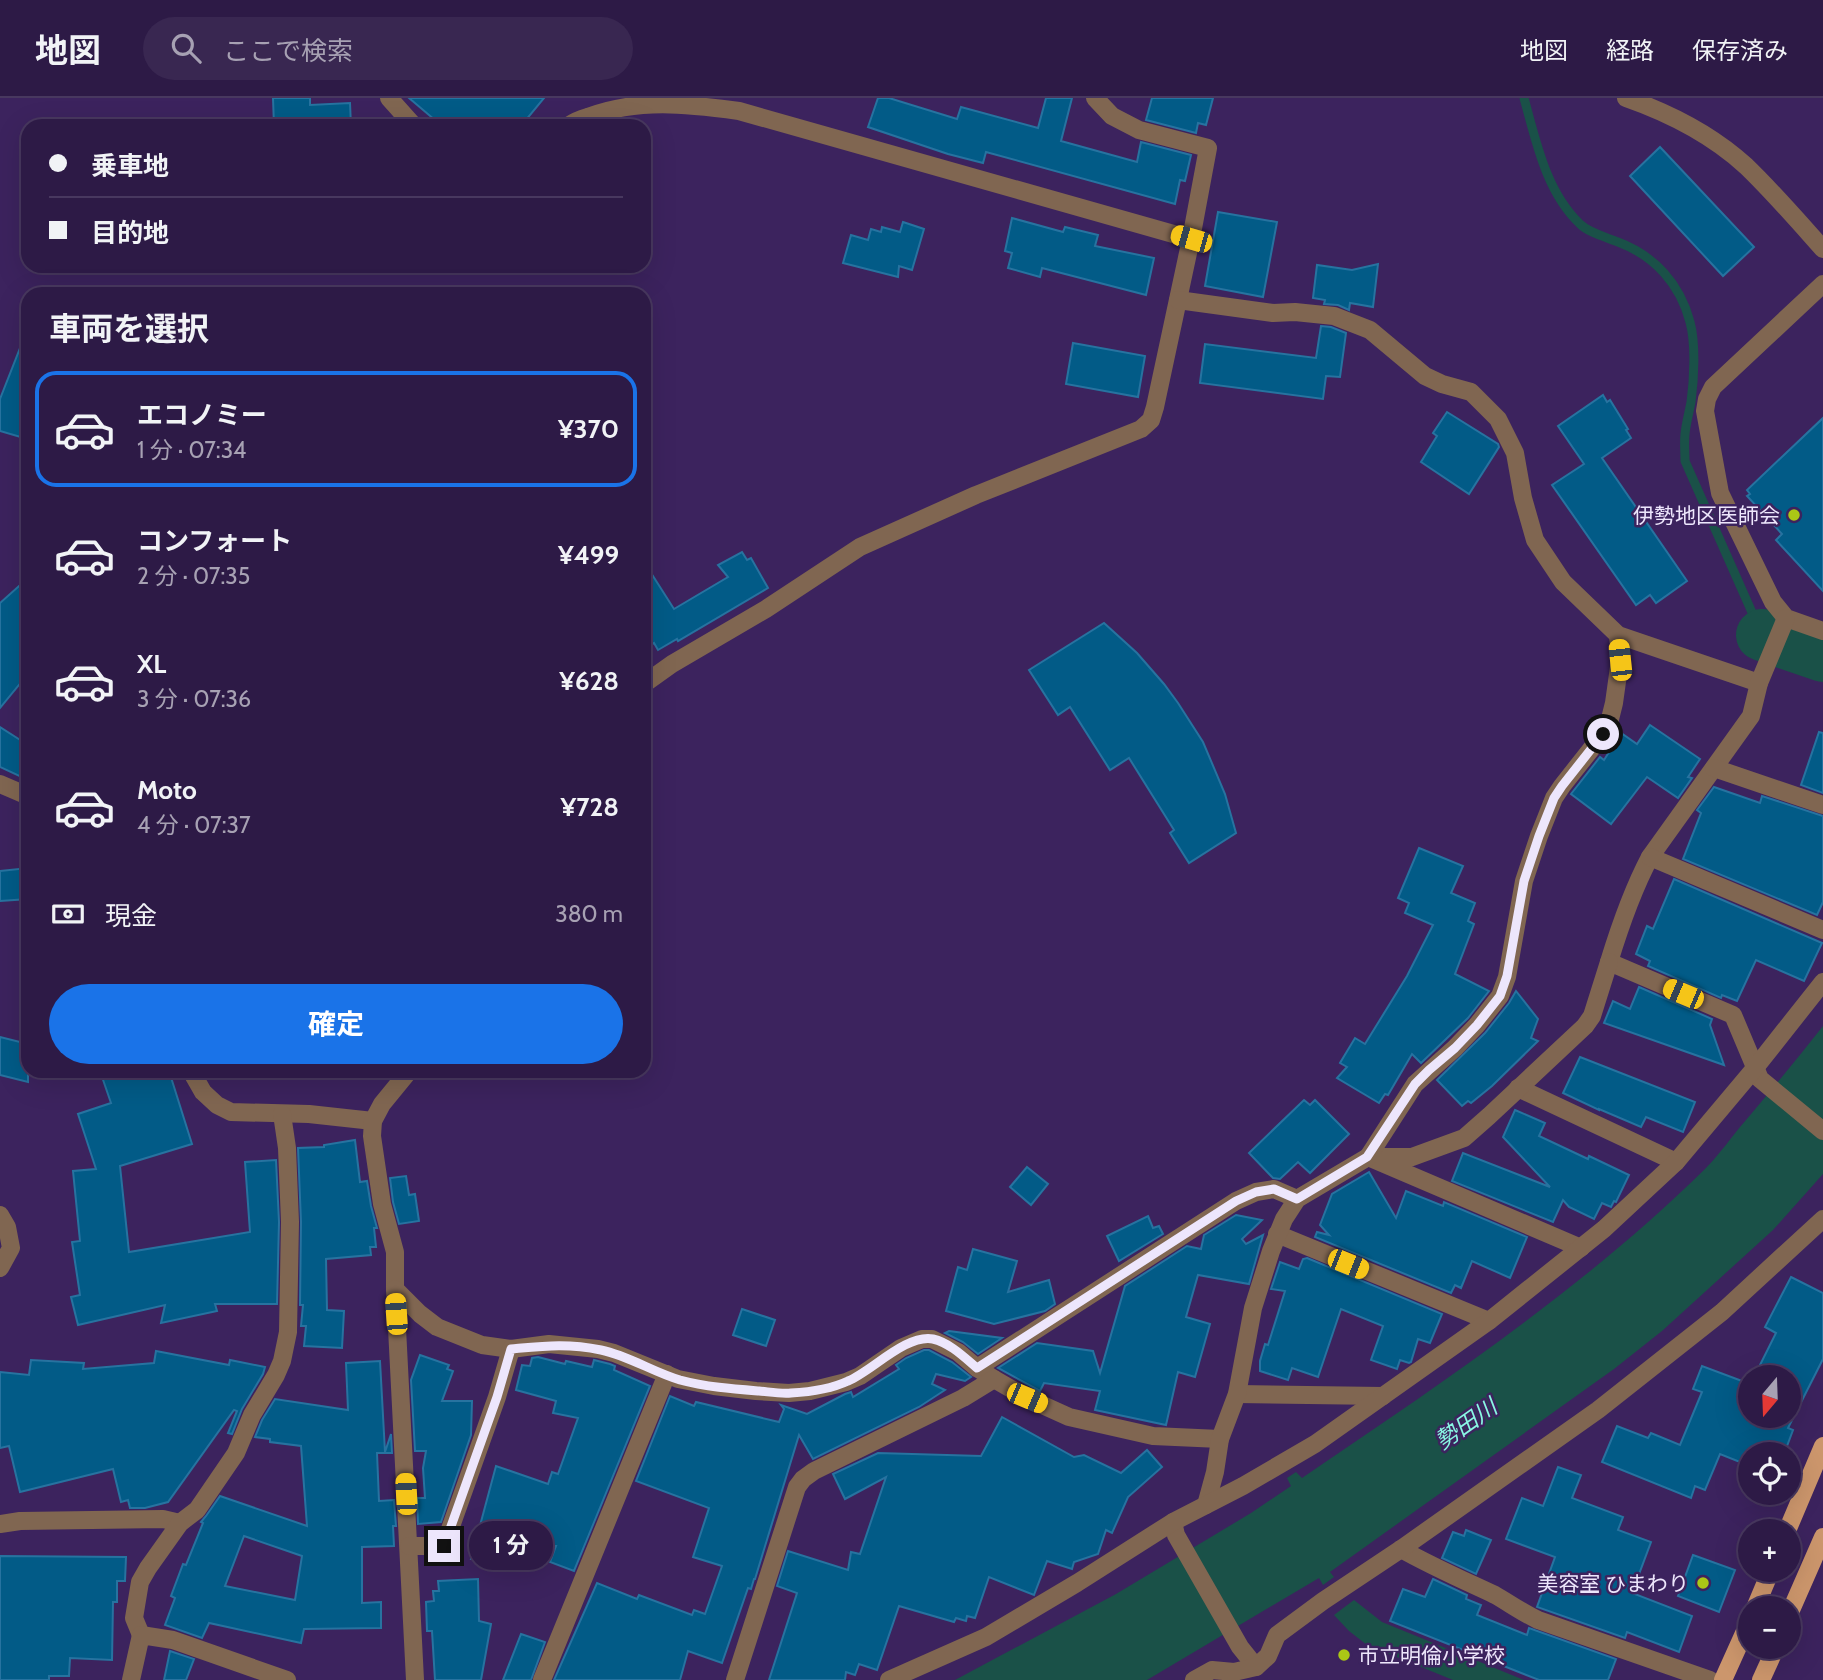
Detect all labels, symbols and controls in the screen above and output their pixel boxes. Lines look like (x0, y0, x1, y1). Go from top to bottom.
search box (143, 17, 633, 80)
icon: search (167, 29, 205, 67)
text: 地図 (35, 30, 101, 70)
text: ここで検索 (223, 35, 353, 67)
text: 地図 (1520, 36, 1568, 65)
text: 経路 (1606, 36, 1654, 65)
text: 保存済み (1692, 36, 1788, 65)
text: 乗車地 (91, 150, 169, 182)
text: 目的地 (91, 217, 169, 249)
car (1168, 223, 1215, 255)
text: 車両を選択 (49, 309, 209, 348)
icon: car (53, 398, 116, 461)
text: エコノミー (137, 399, 267, 431)
text: ¥370 (558, 413, 619, 445)
text: 1 分 · 07:34 (137, 436, 246, 464)
place label: 伊勢地区医師会 (1633, 503, 1780, 528)
marker: 伊勢地区医師会 (1786, 507, 1802, 523)
icon: car (53, 524, 116, 587)
text: コンフォート (137, 525, 292, 557)
text: ¥499 (558, 539, 619, 571)
text: 2 分 · 07:35 (137, 562, 250, 590)
car (1608, 638, 1633, 682)
text: XL (137, 648, 166, 680)
icon: car (53, 650, 116, 713)
text: ¥628 (559, 665, 619, 697)
text: 3 分 · 07:36 (137, 685, 251, 713)
route start (1587, 718, 1619, 750)
text: Moto (137, 774, 197, 806)
icon: car (53, 776, 116, 839)
text: ¥728 (561, 791, 619, 823)
text: 4 分 · 07:37 (137, 811, 250, 839)
icon: cash (49, 895, 87, 933)
text: 現金 (105, 900, 157, 932)
text: 380 m (555, 900, 623, 928)
car (1660, 976, 1707, 1012)
button: 確定 (49, 984, 623, 1064)
car (1325, 1246, 1372, 1282)
car (385, 1292, 408, 1336)
north arrow (1738, 1365, 1801, 1428)
map controls (1738, 1365, 1801, 1659)
car (1004, 1380, 1051, 1416)
water label: 勢田川 (1430, 1391, 1505, 1455)
button: locate (1738, 1442, 1801, 1505)
car (395, 1472, 418, 1516)
button: + (1738, 1519, 1801, 1582)
callout: 1 分 (468, 1522, 552, 1570)
route end (428, 1530, 460, 1562)
text: 1 分 (493, 1531, 529, 1559)
place label: 美容室 ひまわり (1537, 1571, 1689, 1596)
marker: 美容室 ひまわり (1695, 1575, 1711, 1591)
button: − (1738, 1596, 1801, 1659)
place label: 市立明倫小学校 (1358, 1643, 1505, 1668)
marker: 市立明倫小学校 (1336, 1647, 1352, 1663)

